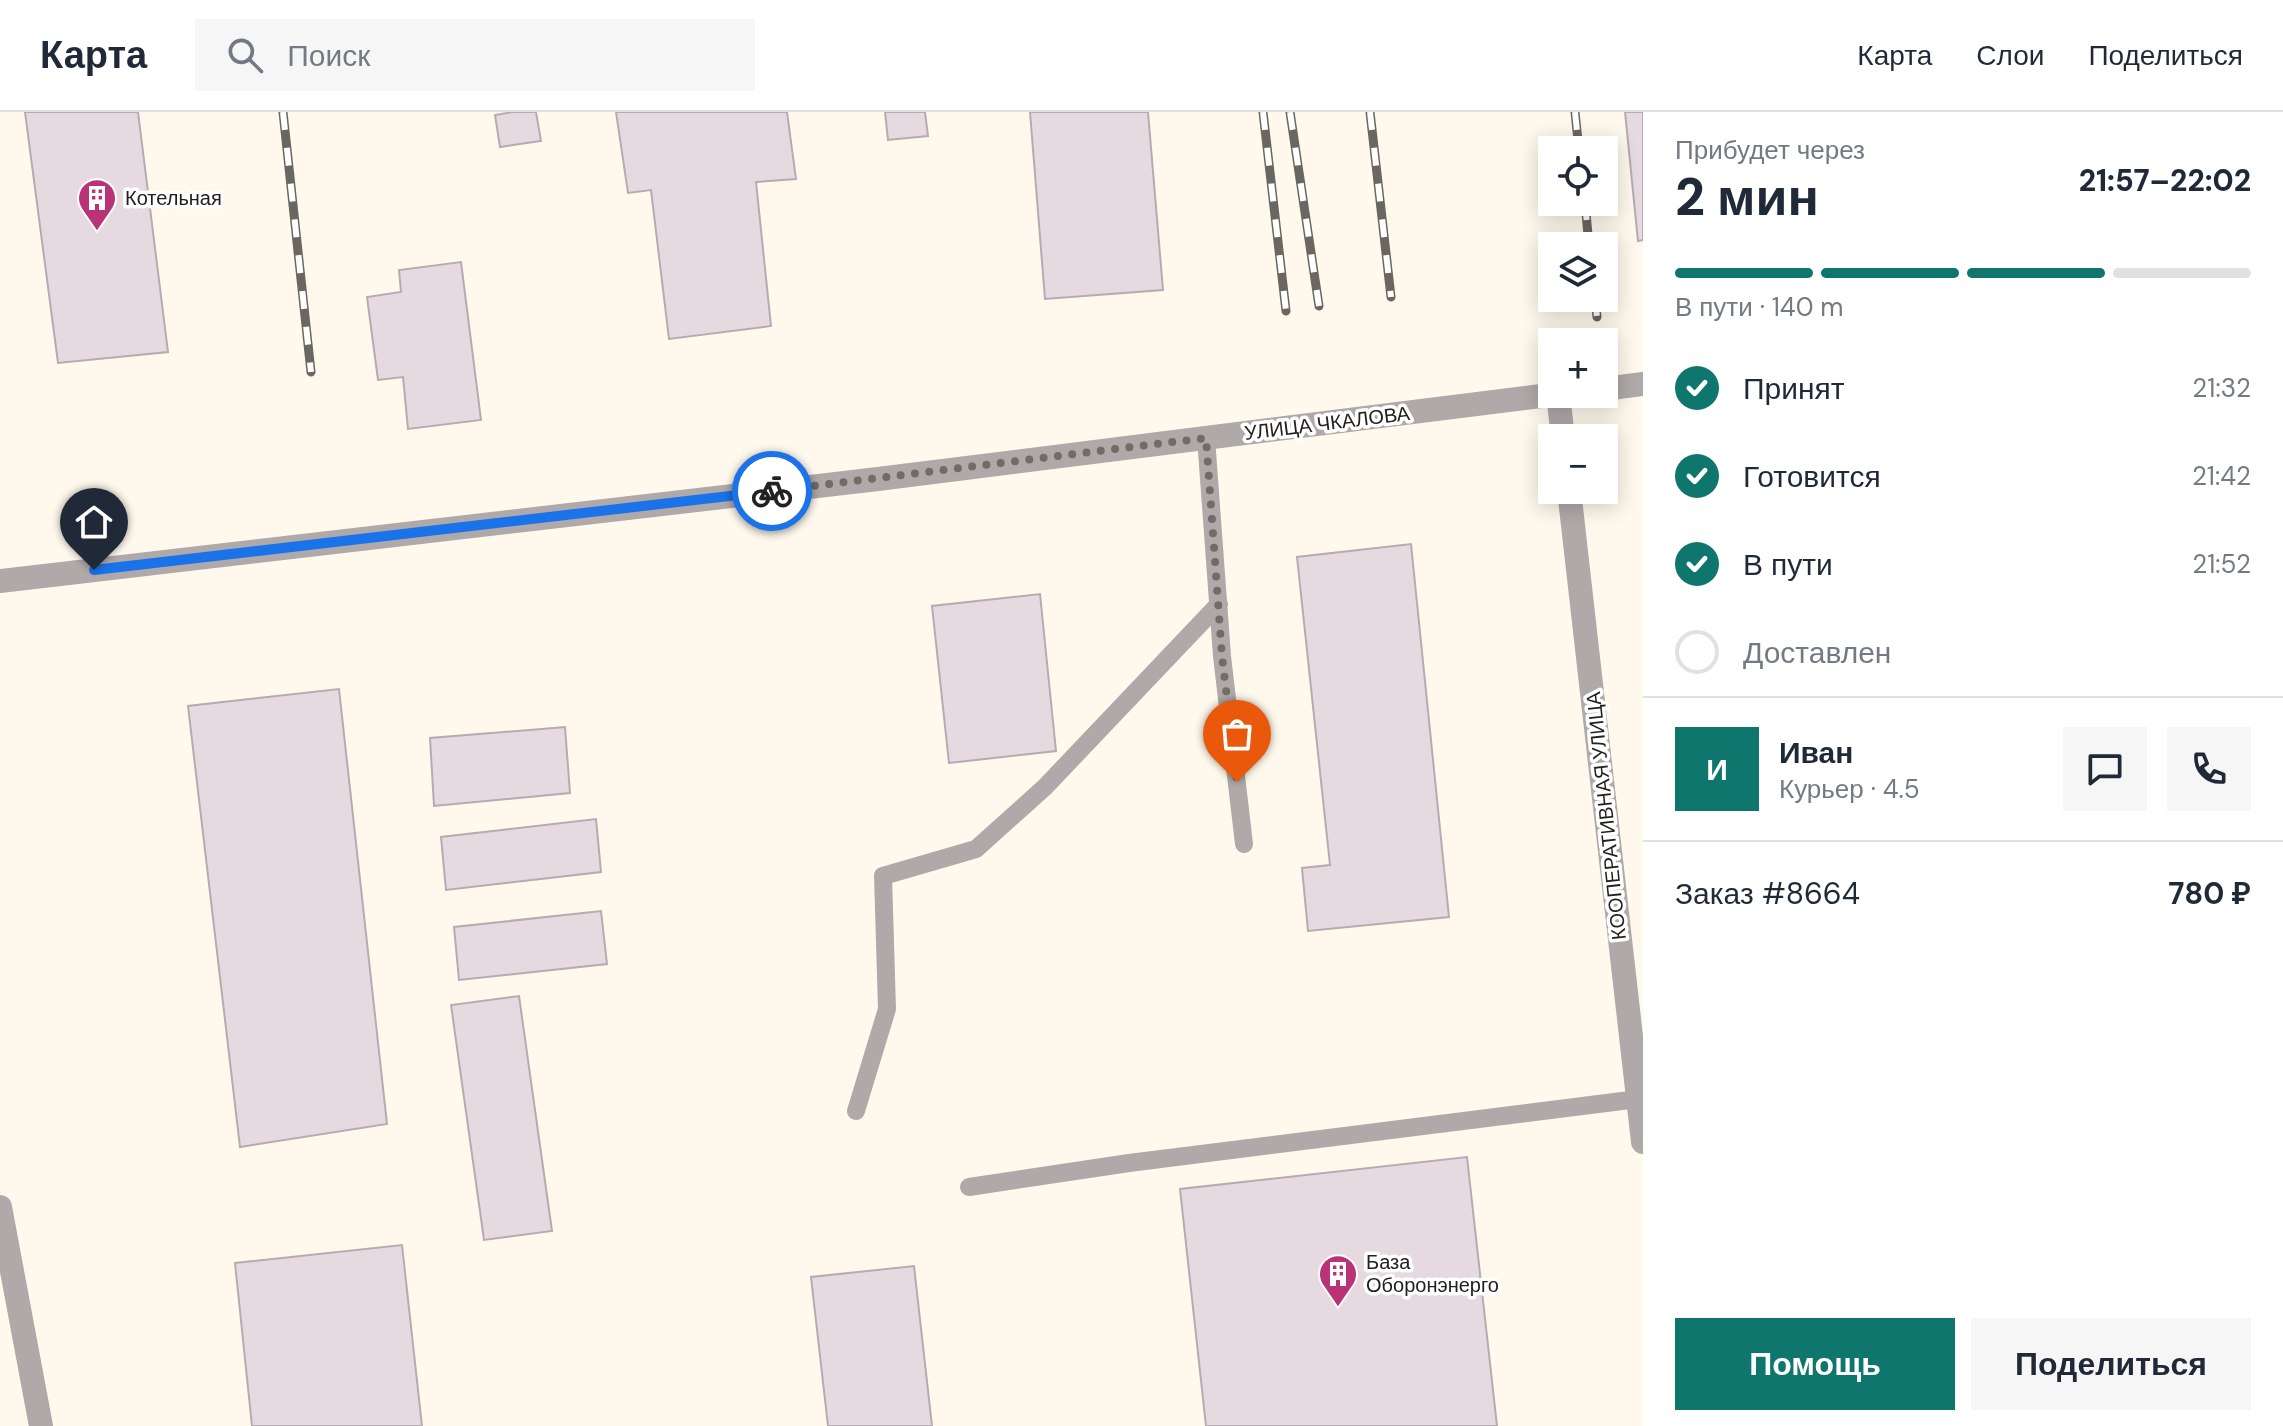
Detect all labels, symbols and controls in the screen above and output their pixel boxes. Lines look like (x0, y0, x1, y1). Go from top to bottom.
search box (195, 19, 755, 91)
text: Карта (40, 30, 147, 80)
icon: search (223, 33, 267, 77)
text: Поиск (287, 36, 370, 75)
text: Карта (1857, 37, 1932, 74)
text: Слои (1976, 37, 2044, 74)
text: Поделиться (2088, 37, 2243, 74)
text: Прибудет через (1675, 133, 1865, 167)
map controls (1538, 136, 1618, 504)
button: locate (1538, 136, 1618, 216)
text: 21:57–22:02 (2079, 161, 2251, 200)
text: 2 мин (1675, 163, 1819, 231)
building icon: Котельная (76, 177, 118, 232)
place label: Котельная (125, 185, 222, 211)
button: layers (1538, 232, 1618, 312)
text: В пути · 140 m (1675, 290, 1844, 324)
button: + (1538, 328, 1618, 408)
icon: check (1675, 366, 1719, 410)
text: Принят (1743, 369, 1845, 408)
text: 21:32 (2192, 371, 2251, 405)
street label: УЛИЦА ЧКАЛОВА (1243, 400, 1412, 446)
button: − (1538, 424, 1618, 504)
courier (732, 451, 812, 531)
icon: check (1675, 454, 1719, 498)
text: Готовится (1743, 457, 1881, 496)
text: 21:42 (2192, 459, 2251, 493)
icon: bike (750, 469, 794, 513)
pin (60, 488, 128, 570)
icon: home (72, 500, 116, 544)
icon: check (1675, 542, 1719, 586)
text: В пути (1743, 545, 1833, 584)
text: 21:52 (2192, 547, 2251, 581)
text: Доставлен (1743, 633, 1891, 672)
street label: КООПЕРАТИВНАЯ УЛИЦА (1580, 690, 1632, 941)
pin (1203, 700, 1271, 782)
icon: bag (1215, 712, 1259, 756)
button: chat (2063, 727, 2147, 811)
button: phone (2167, 727, 2251, 811)
text: Иван (1779, 733, 1853, 772)
text: И (1706, 750, 1728, 789)
text: Курьер · 4.5 (1779, 772, 1920, 806)
text: Заказ #8664 (1675, 874, 1860, 913)
text: 780 ₽ (2168, 874, 2251, 913)
place label: База Оборонэнерго (1366, 1249, 1499, 1298)
building icon: База Оборонэнерго (1317, 1253, 1359, 1308)
button: Помощь (1675, 1318, 1955, 1410)
button: Поделиться (1971, 1318, 2251, 1410)

